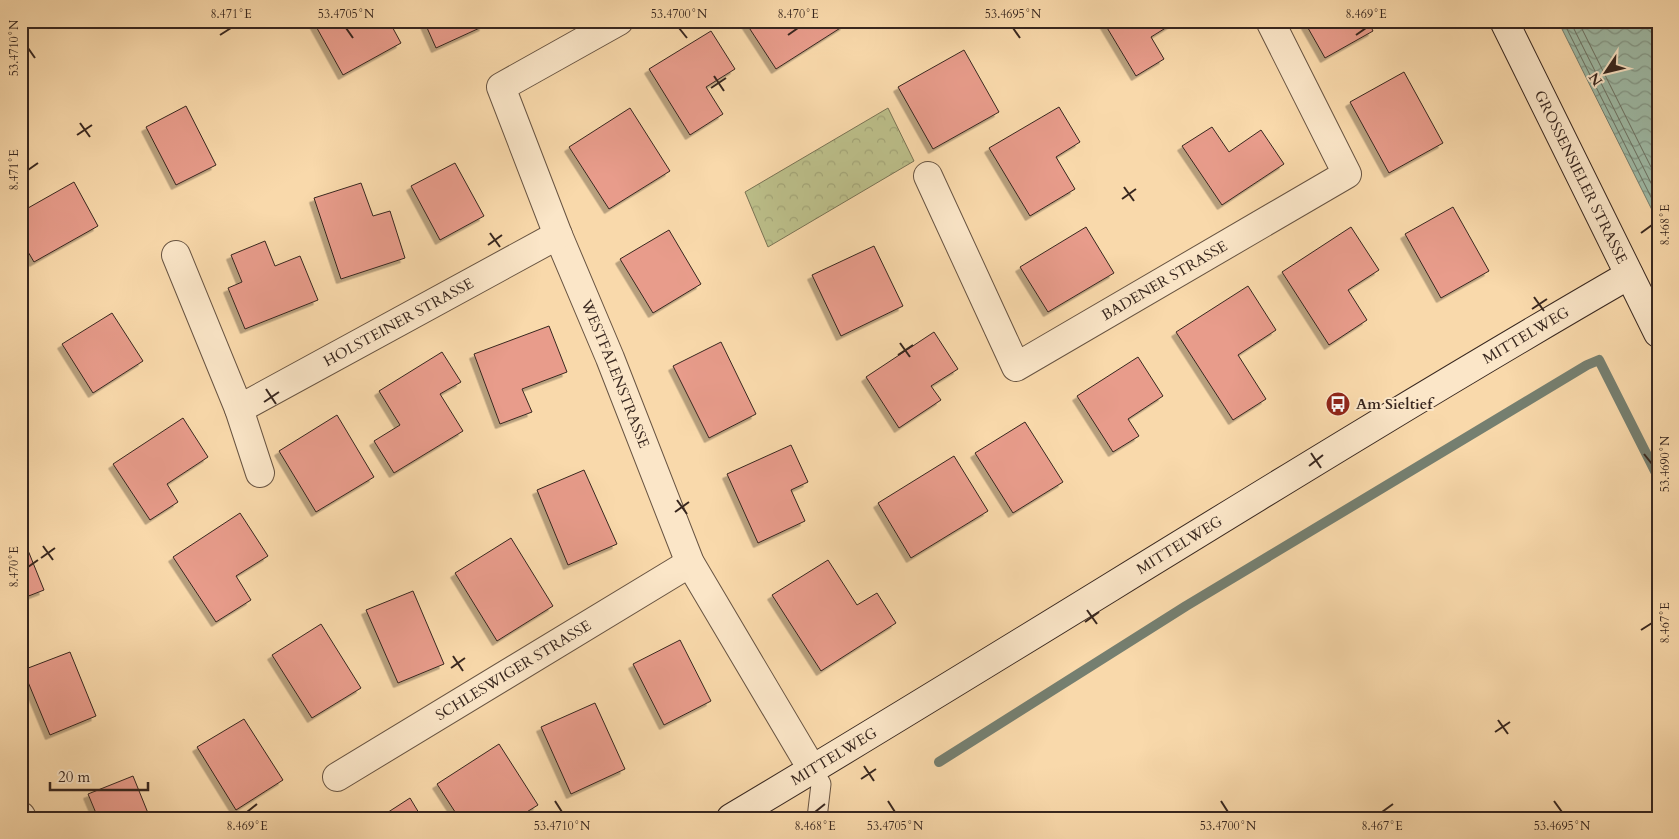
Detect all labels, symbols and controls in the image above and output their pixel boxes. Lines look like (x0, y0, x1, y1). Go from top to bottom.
text: 8.471°E (210, 6, 252, 22)
text: 53.4705°N (318, 6, 375, 22)
text: 53.4700°N (651, 6, 708, 22)
text: 8.470°E (777, 6, 819, 22)
text: 53.4695°N (985, 6, 1042, 22)
text: 8.469°E (1345, 6, 1387, 22)
text: 53.4710°N (6, 19, 22, 76)
north arrow (1582, 48, 1632, 98)
text: N (1584, 69, 1607, 90)
street label: GROSSENSIELER STRASSE (1530, 87, 1632, 267)
text: 8.471°E (6, 149, 22, 191)
text: 8.468°E (1657, 204, 1673, 246)
street label: BADENER STRASSE (1098, 236, 1231, 325)
street label: HOLSTEINER STRASSE (320, 273, 477, 371)
street label: WESTFALENSTRASSE (576, 295, 654, 451)
street label: MITTELWEG (1479, 302, 1573, 369)
bus stop icon: Am Sieltief (1325, 391, 1351, 417)
place label: Am Sieltief (1356, 394, 1435, 414)
text: 53.4690°N (1657, 435, 1673, 492)
street label: MITTELWEG (1133, 511, 1226, 579)
text: 8.470°E (6, 546, 22, 588)
text: 8.467°E (1657, 602, 1673, 644)
street label: SCHLESWIGER STRASSE (432, 615, 595, 725)
street label: MITTELWEG (787, 722, 881, 790)
scale bar (50, 759, 148, 791)
text: 20 m (58, 767, 90, 787)
text: 8.469°E (226, 818, 268, 834)
text: 53.4710°N (534, 818, 591, 834)
text: 8.468°E (794, 818, 836, 834)
text: 53.4705°N (867, 818, 924, 834)
text: 53.4700°N (1200, 818, 1257, 834)
text: 8.467°E (1361, 818, 1403, 834)
text: 53.4695°N (1534, 818, 1591, 834)

